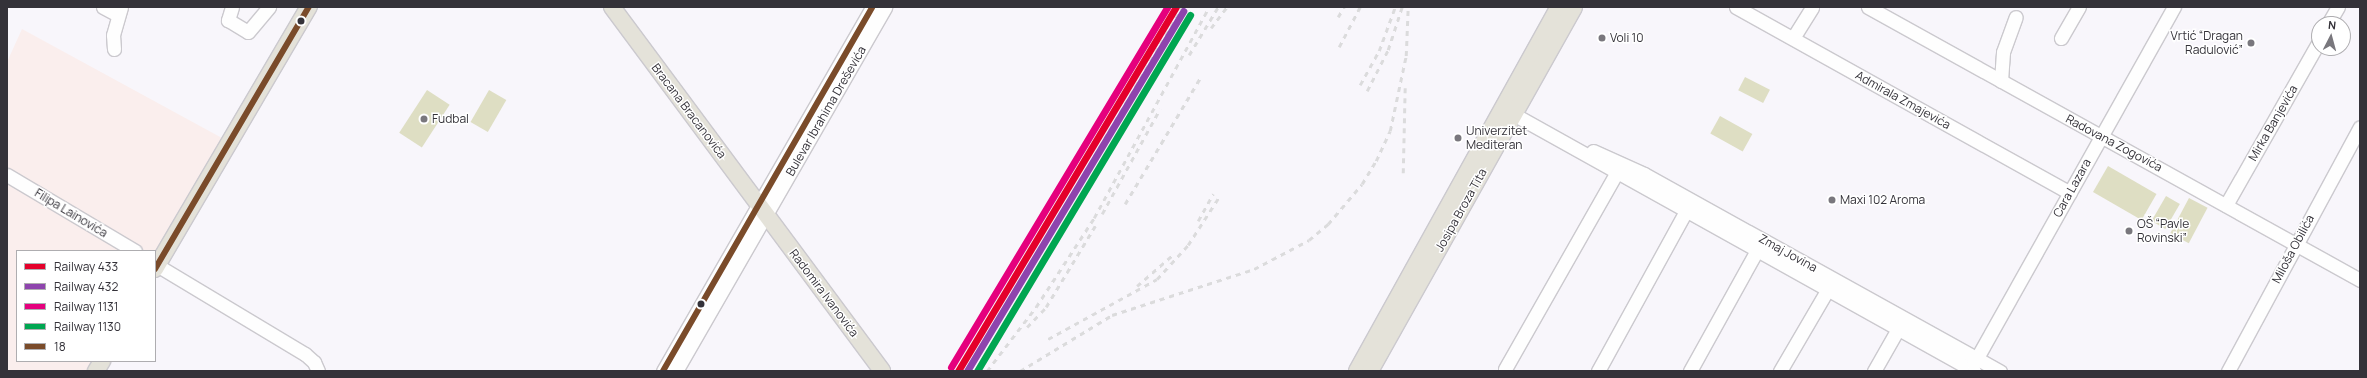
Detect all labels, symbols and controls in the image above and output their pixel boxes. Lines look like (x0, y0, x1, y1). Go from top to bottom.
unlabelled marker (296, 16, 306, 26)
north arrow (2311, 16, 2351, 56)
text: N (2327, 17, 2337, 32)
place label: Vrtić “Dragan Radulović” (2171, 29, 2243, 57)
place label: Voli 10 (1610, 31, 1644, 45)
marker: Voli 10 (1597, 33, 1607, 43)
marker: Vrtić “Dragan Radulović” (2246, 38, 2256, 48)
street label: Bulevar Ibrahima Dreševića (783, 44, 869, 178)
street label: Bracana Bracanovića (649, 61, 729, 161)
street label: Admirala Zmajevića (1853, 68, 1953, 132)
street label: Mirka Banjevića (2245, 82, 2301, 164)
street label: Radovana Zogovića (2063, 111, 2165, 175)
place label: Fudbal (432, 112, 469, 126)
marker: Fudbal (419, 114, 429, 124)
place label: Univerzitet Mediteran (1466, 124, 1527, 152)
marker: Univerzitet Mediteran (1453, 133, 1463, 143)
street label: Cara Lazara (2050, 156, 2094, 220)
street label: Josipa Broza Tita (1432, 166, 1490, 254)
street label: Filipa Lainovića (32, 186, 110, 240)
place label: Maxi 102 Aroma (1840, 193, 1925, 207)
marker: Maxi 102 Aroma (1827, 195, 1837, 205)
street label: Miloša Obilića (2269, 212, 2317, 286)
place label: OŠ “Pavle Rovinski” (2137, 217, 2189, 245)
marker: OŠ “Pavle Rovinski” (2124, 226, 2134, 236)
street label: Zmaj Jovina (1756, 231, 1820, 275)
street label: Radomira Ivanovića (786, 246, 862, 340)
legend (16, 250, 156, 362)
text: Railway 433 (54, 258, 118, 275)
text: Railway 432 (54, 278, 118, 295)
text: Railway 1131 (54, 298, 118, 315)
unlabelled marker (696, 299, 706, 309)
text: Railway 1130 (54, 318, 121, 335)
text: 18 (54, 338, 66, 355)

